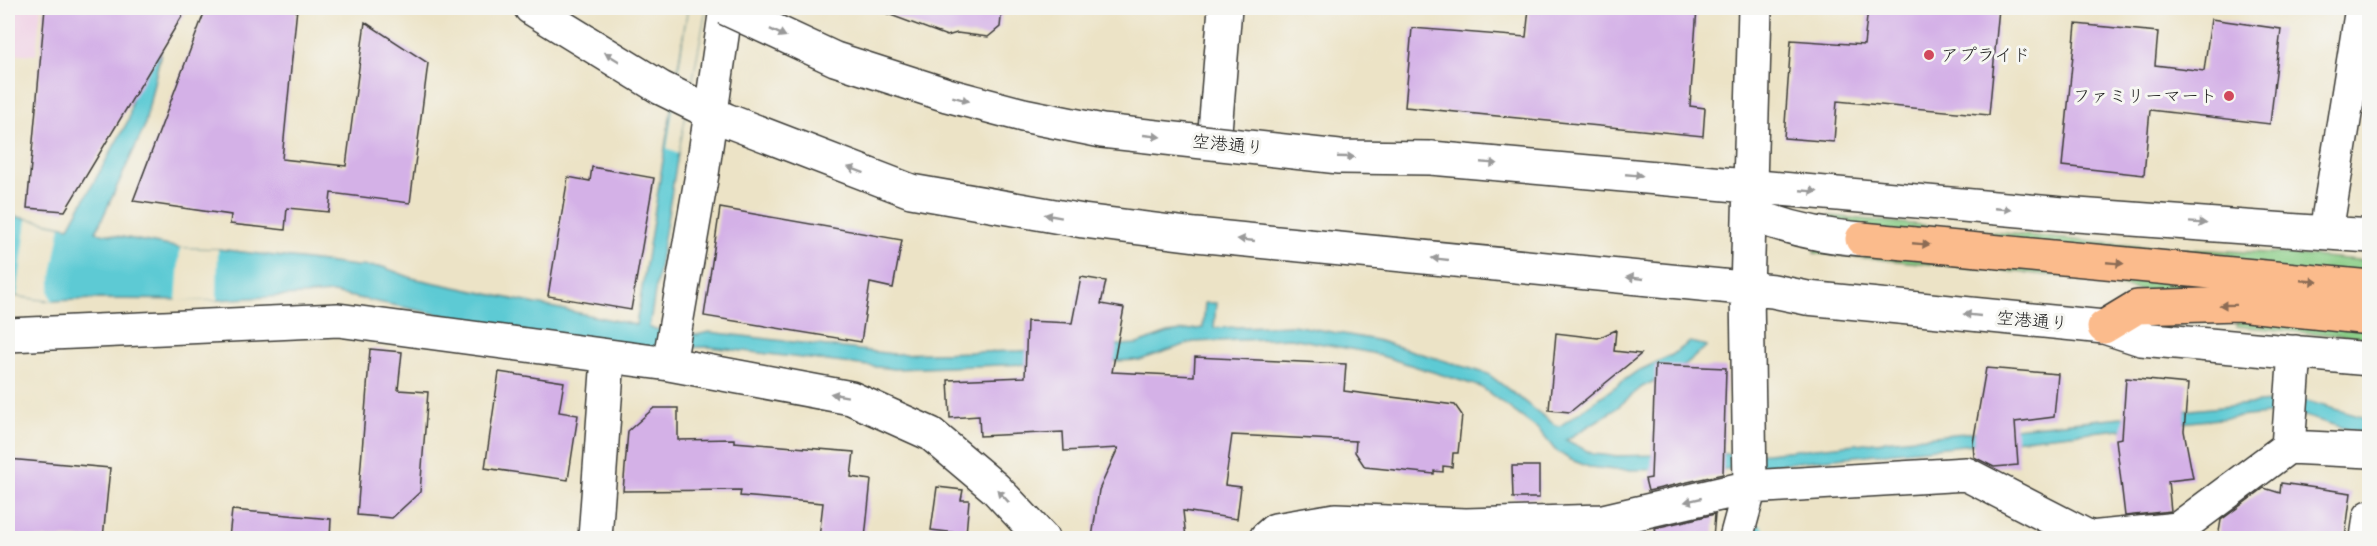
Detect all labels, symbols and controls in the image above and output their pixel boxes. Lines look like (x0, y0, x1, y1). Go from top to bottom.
one-way arrow (770, 28, 787, 37)
place label: アプライド (1941, 43, 2030, 68)
marker: アプライド (1922, 48, 1936, 62)
one-way arrow (604, 52, 620, 63)
place label: ファミリーマート (2073, 84, 2217, 109)
marker: ファミリーマート (2222, 89, 2236, 103)
one-way arrow (952, 94, 970, 104)
street label: 空港通り (1191, 129, 1265, 161)
one-way arrow (1143, 132, 1162, 141)
one-way arrow (1337, 152, 1356, 161)
one-way arrow (1480, 158, 1499, 167)
one-way arrow (847, 165, 865, 175)
one-way arrow (1625, 170, 1644, 180)
one-way arrow (1800, 186, 1819, 196)
one-way arrow (1994, 204, 2013, 214)
one-way arrow (1043, 211, 1062, 220)
one-way arrow (2188, 219, 2207, 228)
one-way arrow (1237, 235, 1256, 245)
one-way arrow (1911, 239, 1930, 249)
one-way arrow (1431, 254, 1450, 264)
one-way arrow (2105, 258, 2124, 268)
one-way arrow (1625, 273, 1644, 283)
one-way arrow (2299, 276, 2318, 286)
one-way arrow (2218, 300, 2237, 309)
street label: 空港通り (1995, 305, 2069, 337)
one-way arrow (1962, 310, 1981, 320)
one-way arrow (829, 390, 848, 399)
one-way arrow (996, 489, 1010, 503)
one-way arrow (1684, 496, 1702, 506)

